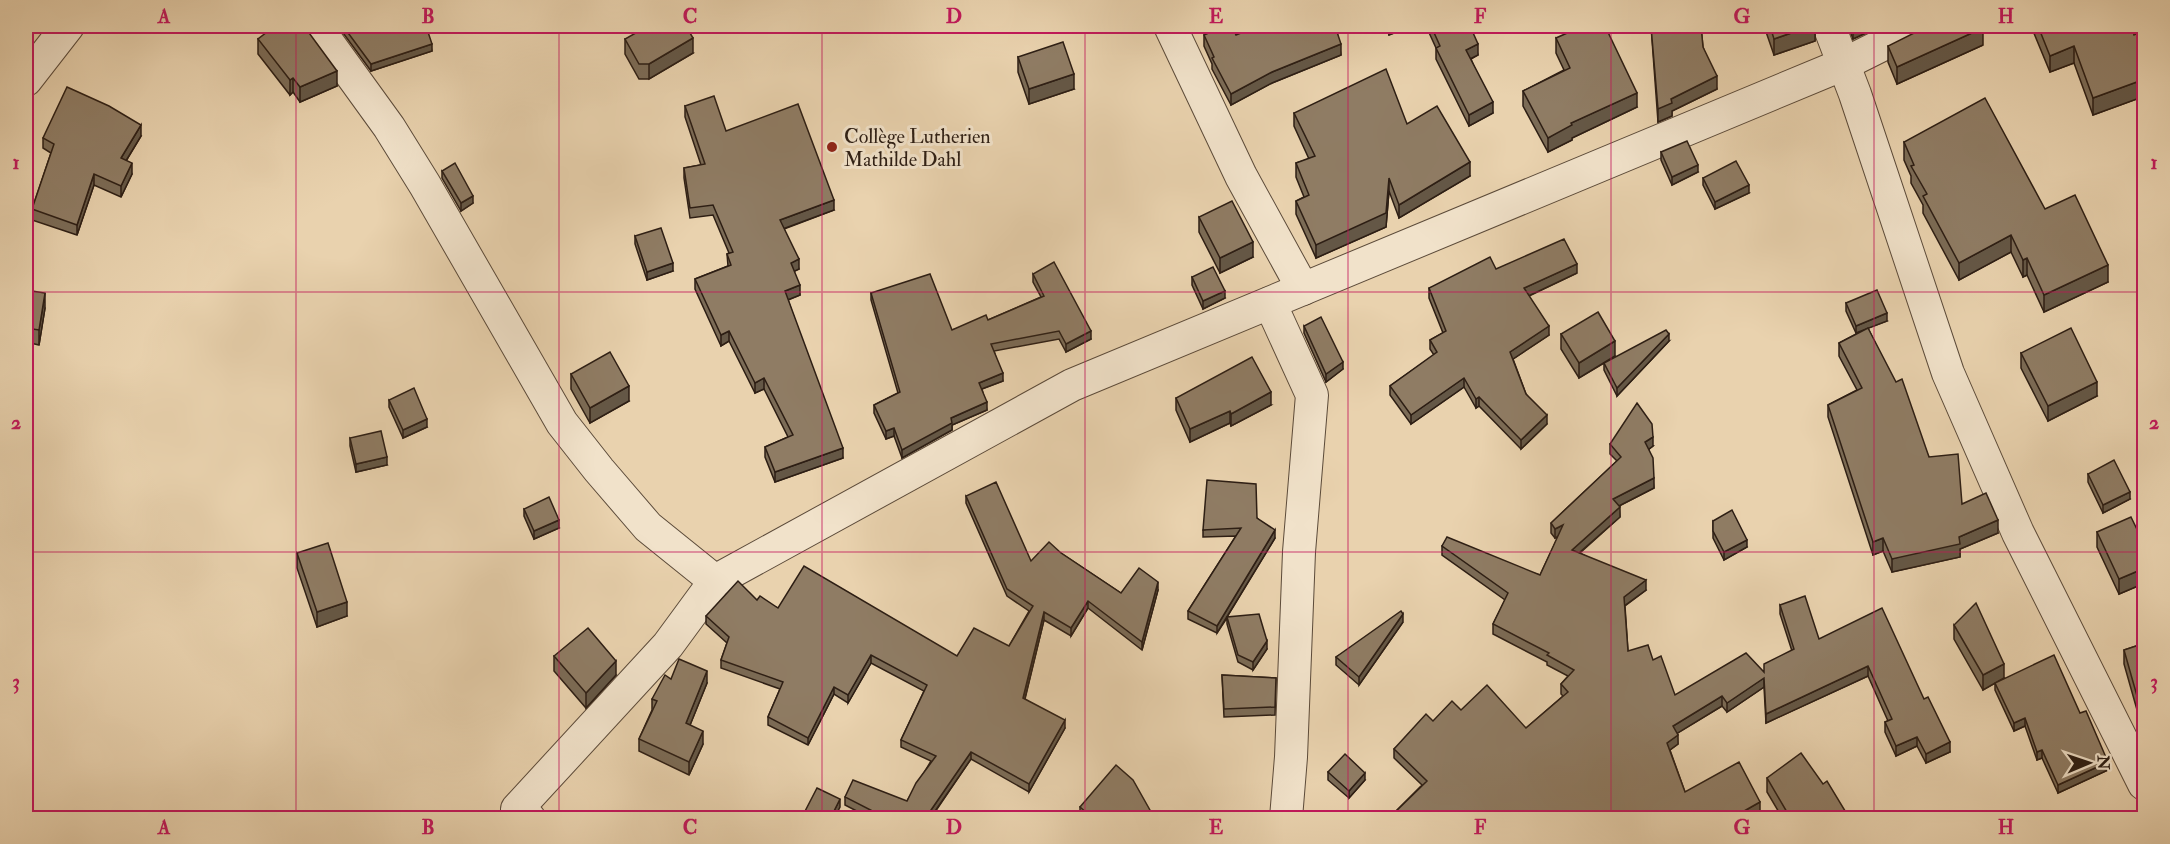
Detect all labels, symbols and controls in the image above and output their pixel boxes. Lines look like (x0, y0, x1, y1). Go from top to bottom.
text: A (157, 4, 171, 29)
text: B (421, 4, 435, 29)
text: C (683, 4, 697, 29)
text: D (946, 4, 962, 29)
text: E (1209, 4, 1224, 29)
text: F (1474, 4, 1487, 29)
text: G (1734, 4, 1751, 29)
text: H (1998, 4, 2014, 29)
place label: Collège Lutherien Mathilde Dahl (844, 124, 991, 172)
marker: Collège Lutherien Mathilde Dahl (825, 140, 839, 154)
text: 1 (12, 150, 20, 175)
text: 1 (2150, 150, 2158, 175)
text: 2 (11, 410, 21, 435)
text: 2 (2149, 410, 2159, 435)
text: 3 (12, 669, 20, 694)
text: 3 (2150, 669, 2158, 694)
north arrow (2059, 733, 2119, 793)
text: N (2093, 754, 2113, 771)
text: A (157, 815, 171, 840)
text: B (421, 815, 435, 840)
text: C (683, 815, 697, 840)
text: D (946, 815, 962, 840)
text: E (1209, 815, 1224, 840)
text: F (1474, 815, 1487, 840)
text: G (1734, 815, 1751, 840)
text: H (1998, 815, 2014, 840)

